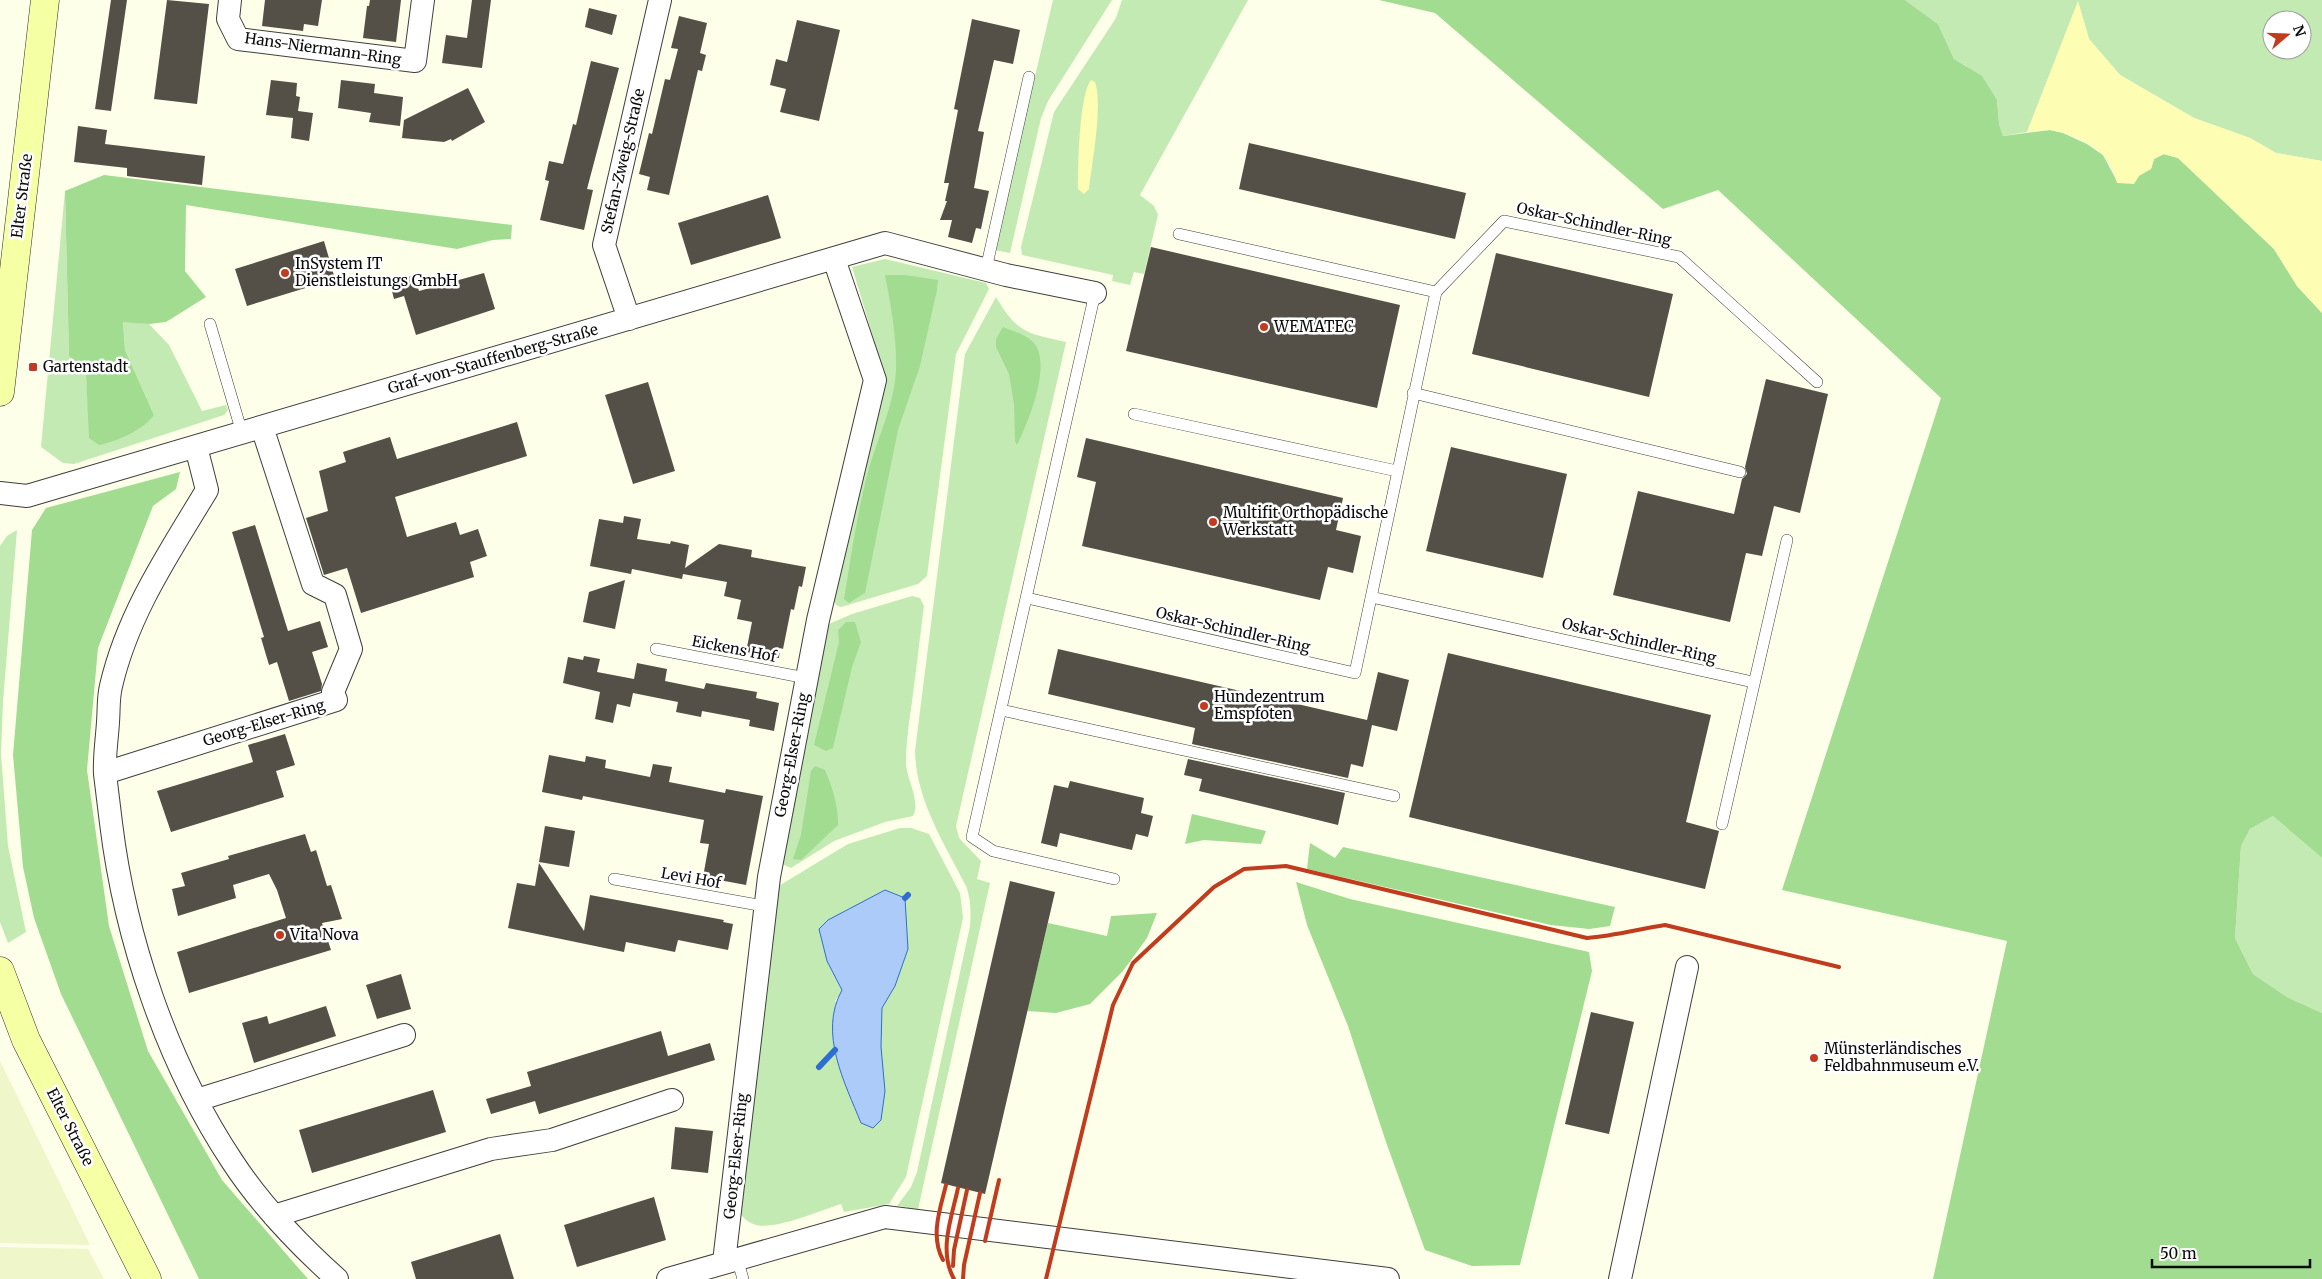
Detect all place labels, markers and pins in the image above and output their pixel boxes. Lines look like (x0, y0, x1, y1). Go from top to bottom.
place label: InSystem IT Dienstleistungs GmbH (295, 254, 458, 290)
marker: InSystem IT Dienstleistungs GmbH (279, 267, 291, 279)
place label: WEMATEC (1273, 317, 1354, 336)
marker: WEMATEC (1258, 321, 1270, 333)
place label: Gartenstadt (43, 357, 128, 376)
marker: Gartenstadt (27, 361, 39, 373)
place label: Multifit Orthopädische Werkstatt (1222, 503, 1388, 539)
marker: Multifit Orthopädische Werkstatt (1207, 516, 1219, 528)
place label: Hundezentrum Emspfoten (1214, 687, 1325, 723)
marker: Hundezentrum Emspfoten (1198, 700, 1210, 712)
place label: Vita Nova (289, 925, 359, 944)
marker: Vita Nova (274, 929, 286, 941)
place label: Münsterländisches Feldbahnmuseum e.V. (1824, 1039, 1979, 1075)
marker: Münsterländisches Feldbahnmuseum e.V. (1808, 1052, 1820, 1064)

